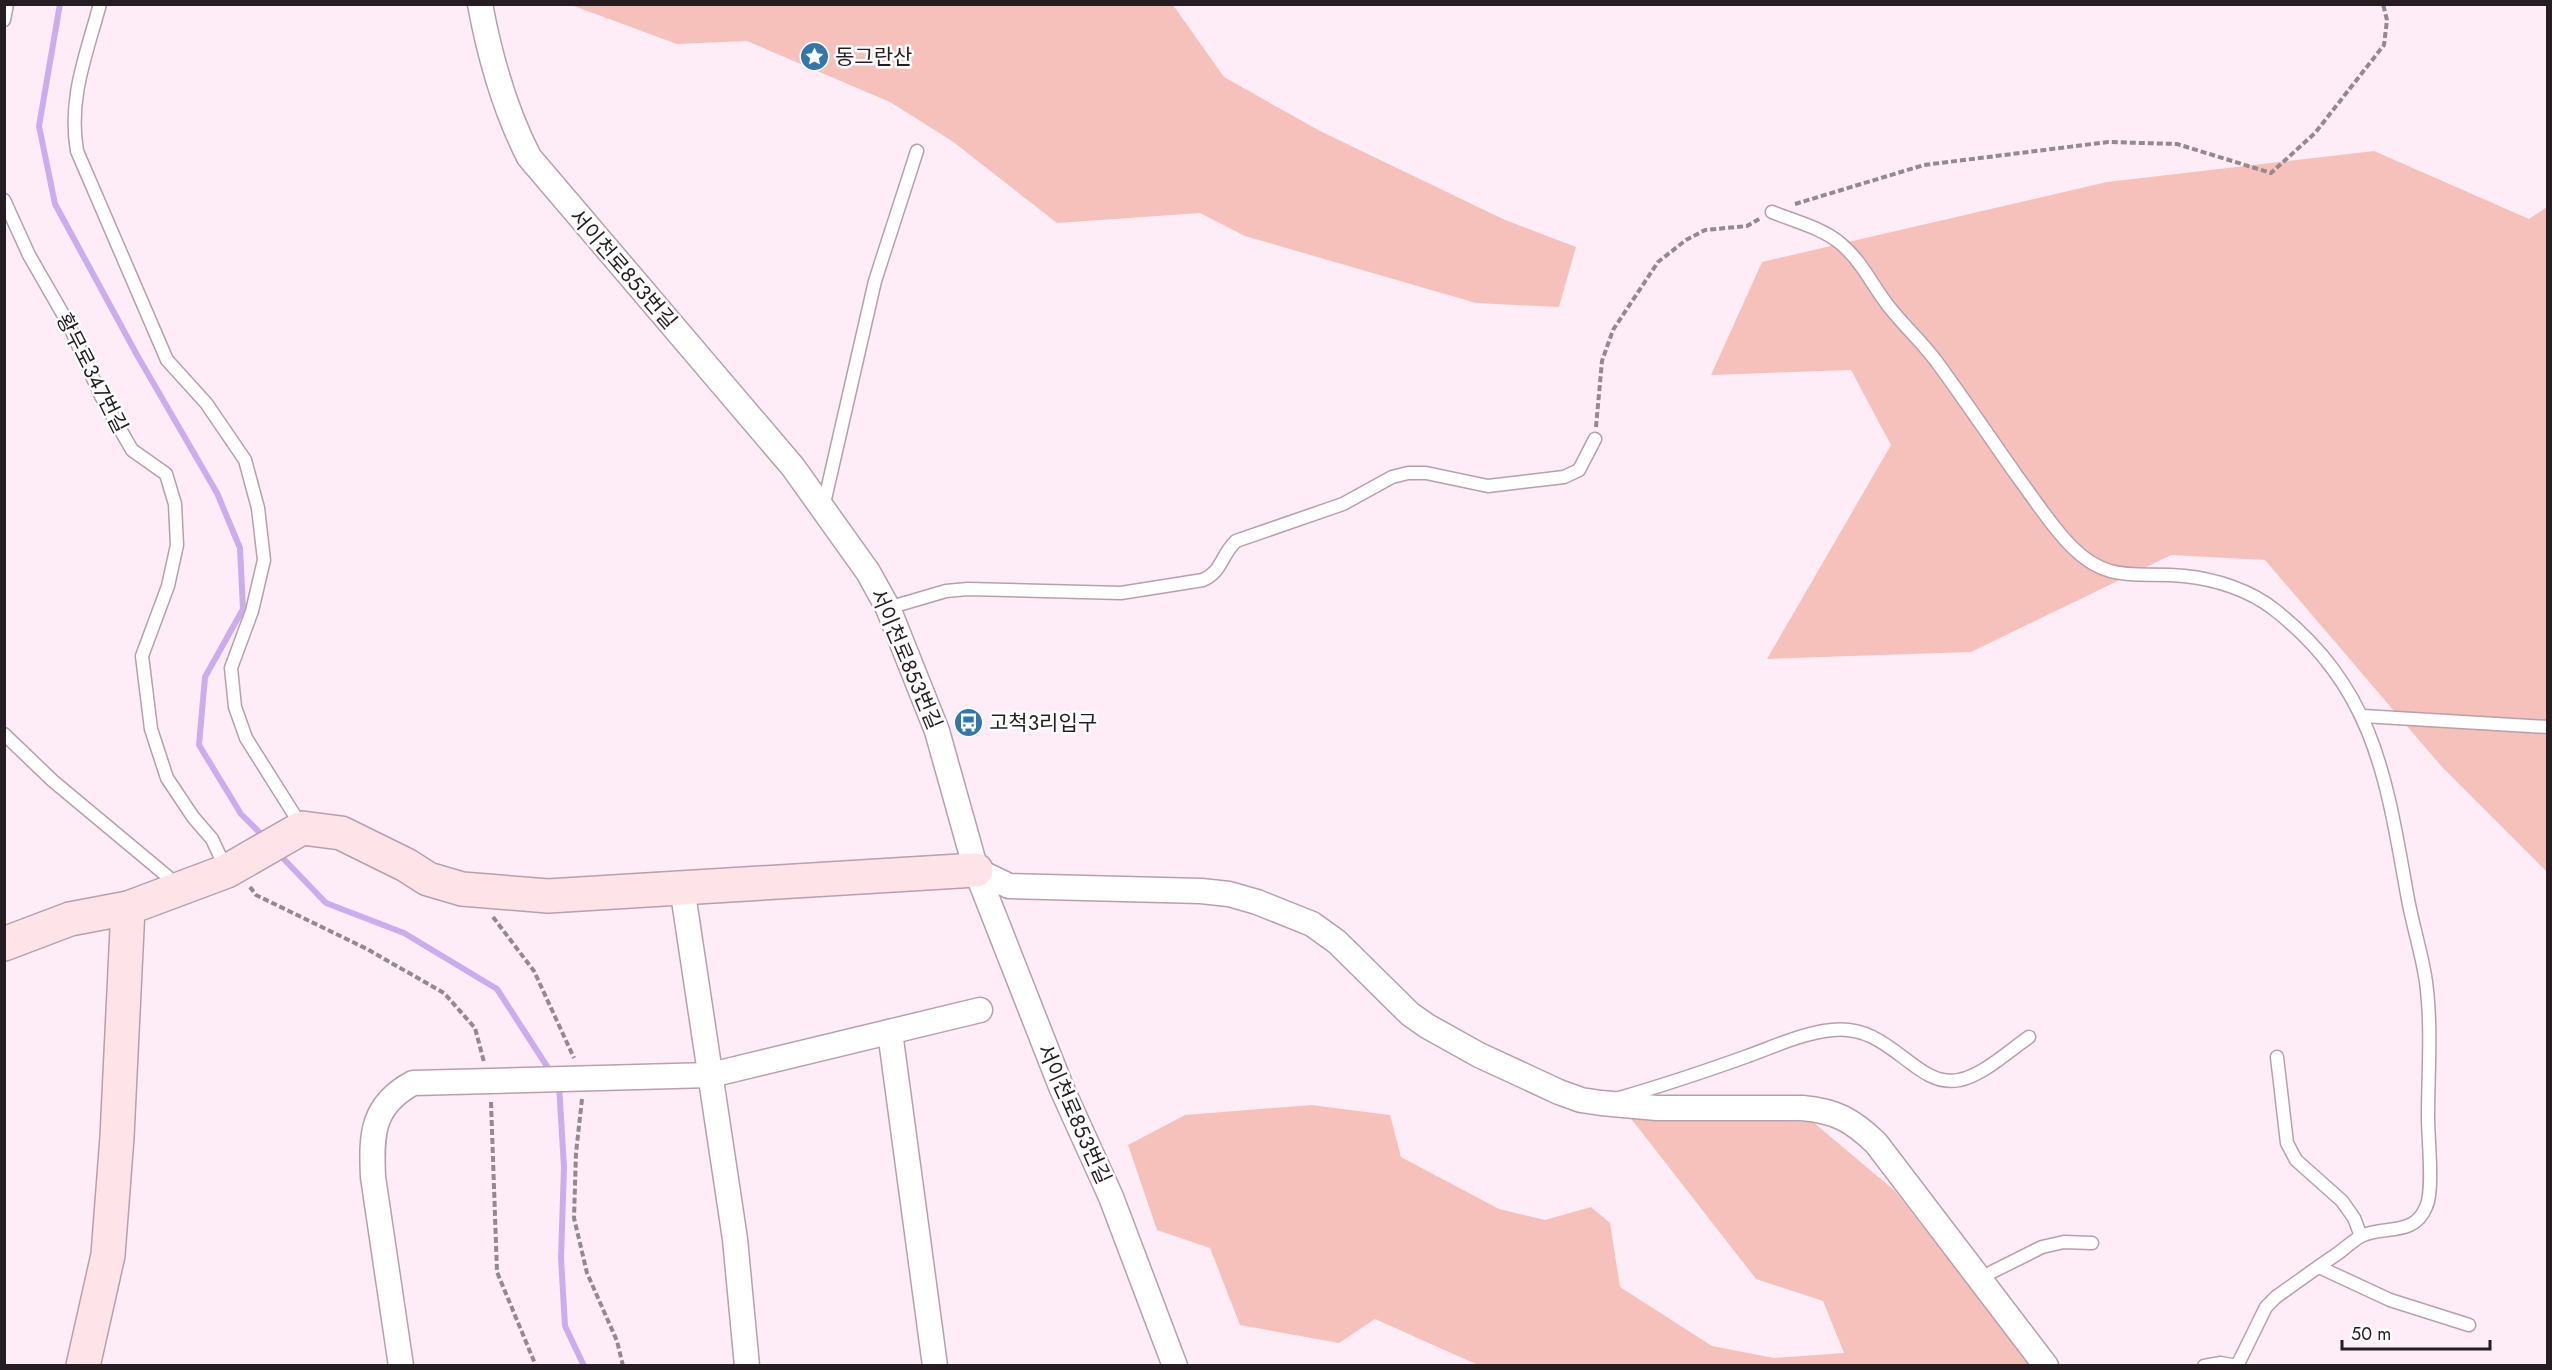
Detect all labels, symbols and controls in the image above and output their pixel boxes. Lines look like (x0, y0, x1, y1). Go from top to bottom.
place icon: 동그란산 (798, 41, 830, 73)
place label: 동그란산 (835, 42, 912, 72)
street label: 서이천로853번길 (562, 202, 684, 336)
street label: 황무로347번길 (49, 308, 135, 438)
street label: 서이천로853번길 (863, 584, 949, 734)
bus stop icon: 고척3리입구 (952, 707, 984, 739)
place label: 고척3리입구 (989, 708, 1097, 738)
street label: 서이천로853번길 (1030, 1039, 1118, 1189)
scale bar (2342, 1313, 2490, 1351)
text: 50 m (2351, 1321, 2391, 1347)

